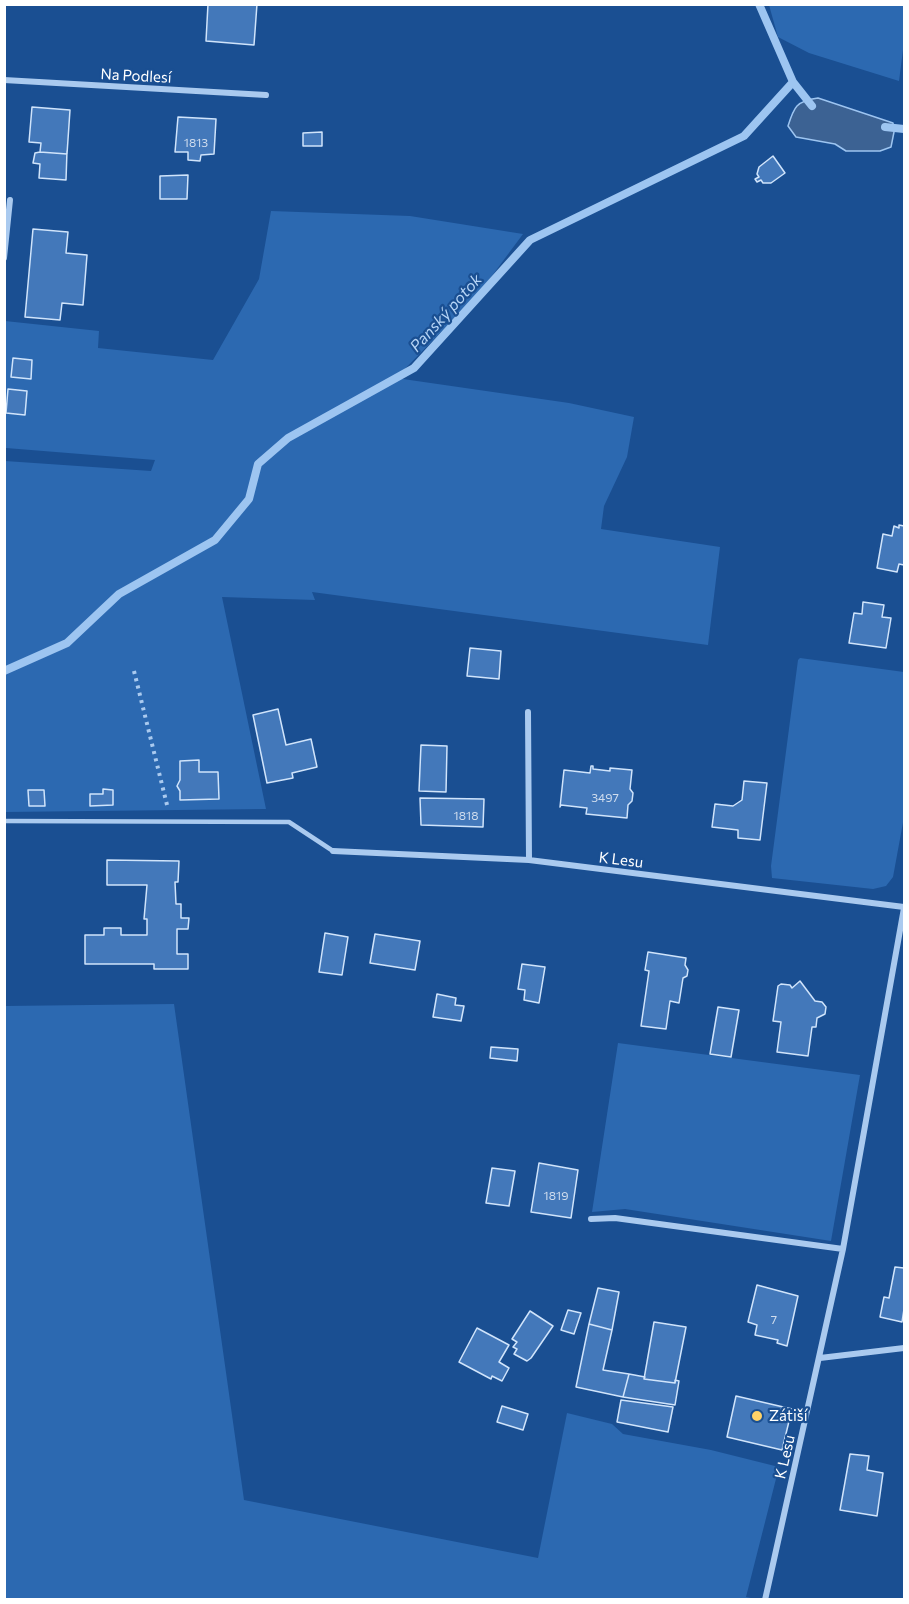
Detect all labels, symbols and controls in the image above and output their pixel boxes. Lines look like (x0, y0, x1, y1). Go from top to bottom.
street label: Na Podlesí (100, 65, 172, 87)
house number: 1813 (184, 136, 208, 150)
water label: Panský potok (406, 270, 486, 356)
house number: 3497 (591, 791, 619, 805)
house number: 1818 (454, 809, 478, 823)
street label: K Lesu (598, 848, 644, 872)
house number: 1819 (544, 1189, 568, 1203)
house number: 7 (771, 1313, 777, 1327)
place label: Zátiší (769, 1407, 808, 1425)
marker: Zátiší (750, 1409, 764, 1423)
street label: K Lesu (771, 1433, 799, 1481)

